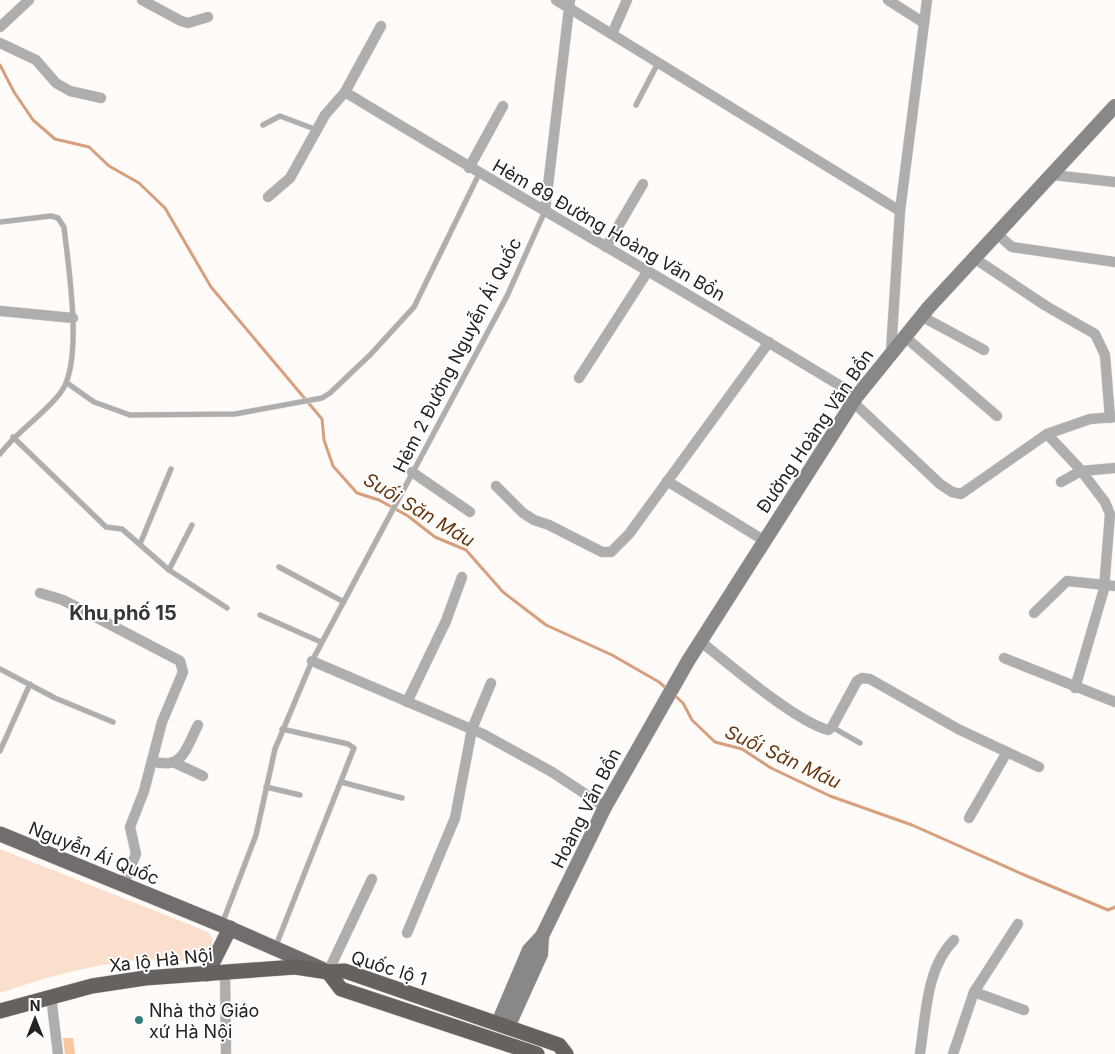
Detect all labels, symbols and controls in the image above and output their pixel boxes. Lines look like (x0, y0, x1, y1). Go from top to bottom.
street label: Hẻm 89 Đường Hoàng Văn Bổn (489, 155, 729, 305)
street label: Hẻm 2 Đường Nguyễn Ái Quốc (388, 234, 525, 476)
street label: Đường Hoàng Văn Bổn (752, 345, 878, 517)
water label: Suối Săn Máu (359, 468, 479, 552)
district label: Khu phố 15 (69, 601, 177, 625)
water label: Suối Săn Máu (721, 720, 845, 794)
street label: Hoàng Văn Bổn (547, 745, 625, 871)
street label: Nguyễn Ái Quốc (26, 816, 163, 889)
street label: Xa lộ Hà Nội (108, 944, 214, 976)
street label: Quốc lộ 1 (349, 947, 429, 989)
north arrow (10, 994, 60, 1044)
text: N (30, 997, 40, 1014)
place label: Nhà thờ Giáo xứ Hà Nội (149, 1000, 259, 1042)
marker: Nhà thờ Giáo xứ Hà Nội (133, 1014, 145, 1026)

